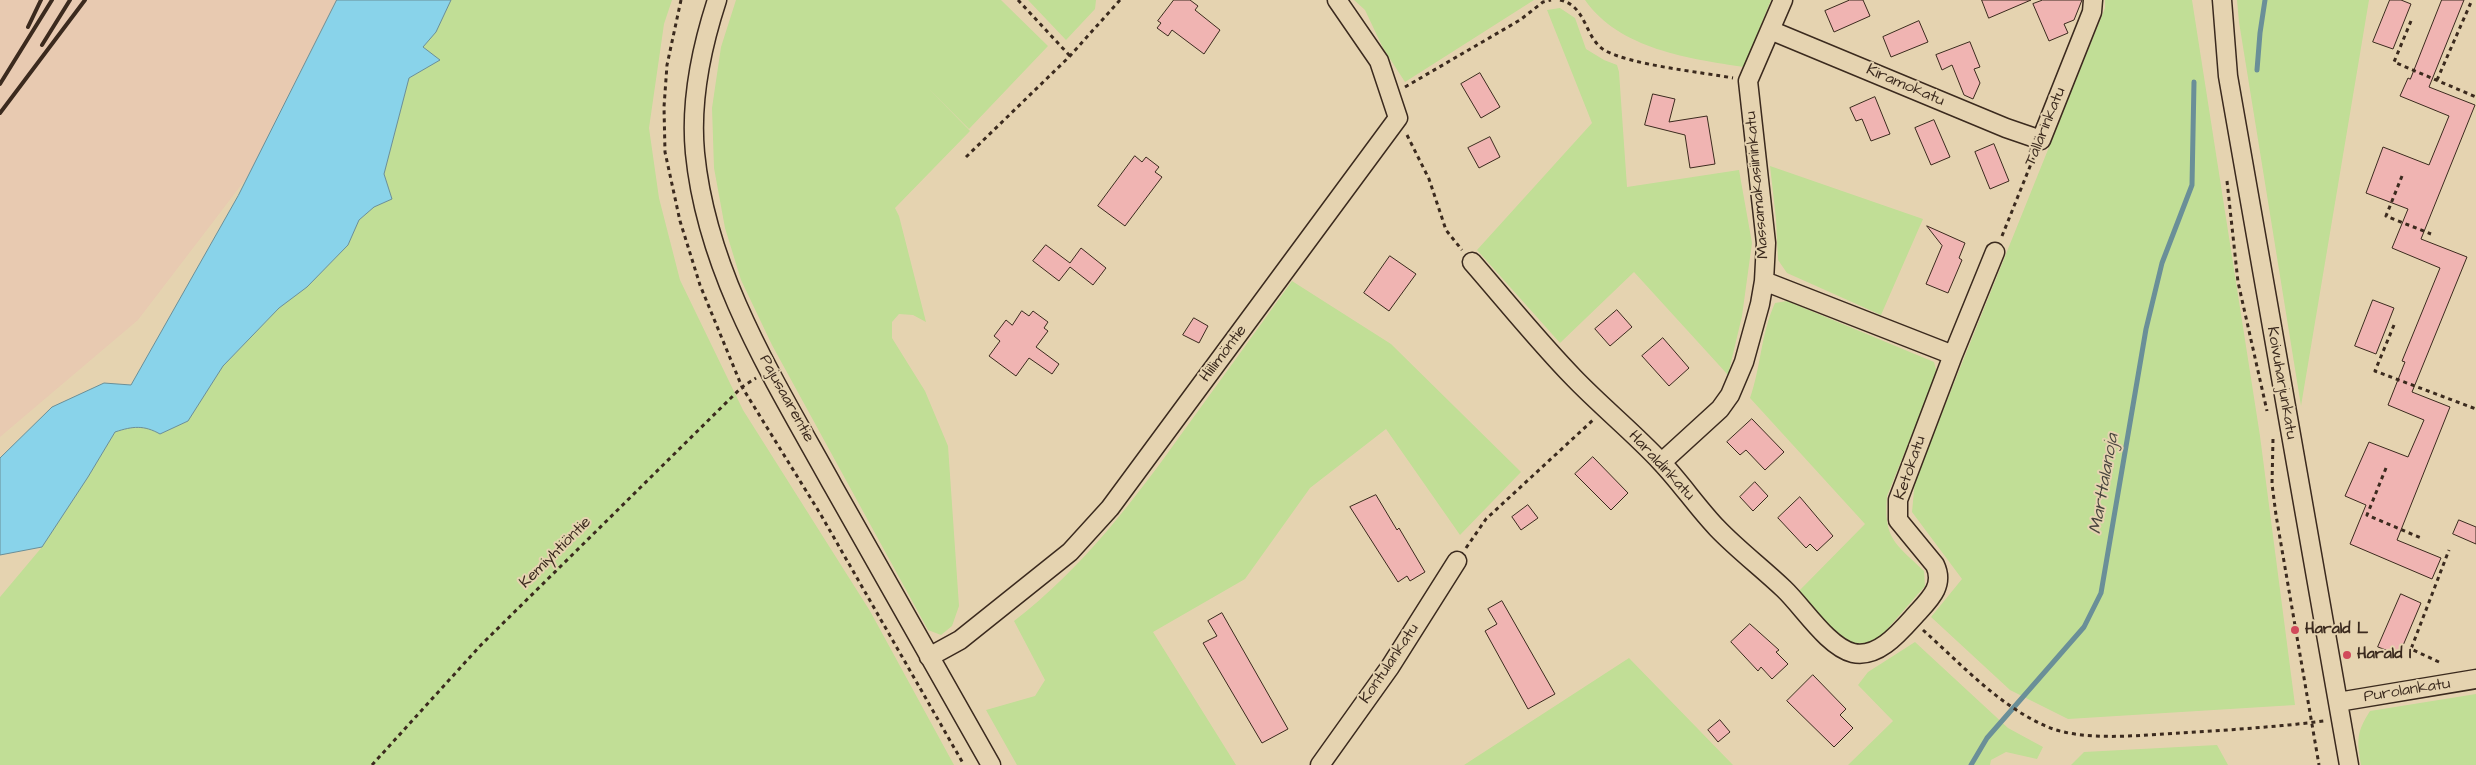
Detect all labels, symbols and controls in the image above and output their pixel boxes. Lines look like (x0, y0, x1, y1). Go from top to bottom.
street label: Kiramokatu (1863, 61, 1947, 111)
street label: Tällärinkatu (2022, 85, 2070, 169)
street label: Massamakasiininkatu (1742, 110, 1774, 260)
street label: Hiilimöntie (1196, 322, 1252, 386)
street label: Koivuharjunkatu (2262, 325, 2300, 441)
street label: Pajusaarentie (754, 352, 818, 446)
street label: Haraldinkatu (1624, 427, 1698, 505)
water label: Marttalanoja (2086, 432, 2124, 536)
street label: Ketokatu (1891, 433, 1931, 503)
street label: Kemiyhtiöntie (516, 513, 596, 593)
street label: Kontulankatu (1356, 620, 1424, 708)
place label: Harald L (2305, 620, 2368, 640)
marker: Harald L (2289, 624, 2301, 636)
place label: Harald I (2357, 645, 2411, 665)
marker: Harald I (2341, 649, 2353, 661)
street label: Purolankatu (2362, 675, 2452, 707)

